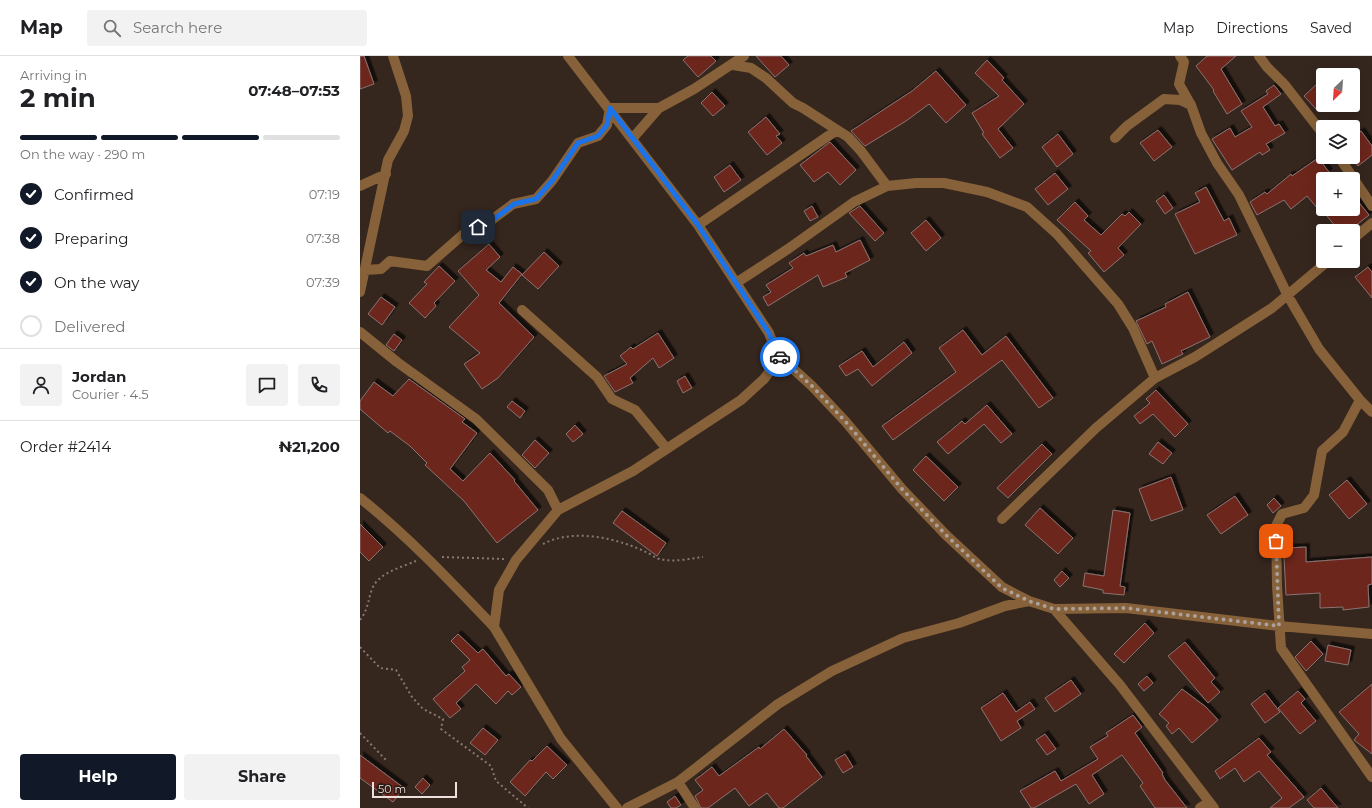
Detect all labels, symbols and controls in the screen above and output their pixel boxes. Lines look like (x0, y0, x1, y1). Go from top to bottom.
search box (87, 10, 367, 46)
text: Map (20, 16, 63, 39)
icon: search (101, 17, 123, 39)
text: Search here (133, 18, 222, 37)
text: Map (1163, 19, 1194, 37)
text: Directions (1216, 19, 1288, 37)
text: Saved (1310, 19, 1352, 37)
text: Arriving in (20, 67, 87, 83)
north arrow (1316, 68, 1360, 112)
map controls (1316, 68, 1360, 268)
text: 07:48–07:53 (248, 81, 340, 100)
text: 2 min (20, 82, 96, 114)
button: layers (1316, 120, 1360, 164)
text: On the way · 290 m (20, 146, 145, 162)
button: + (1316, 172, 1360, 216)
icon: check (20, 183, 42, 205)
text: Confirmed (54, 185, 134, 204)
text: 07:19 (309, 186, 340, 202)
pin (461, 210, 495, 244)
icon: home (467, 216, 489, 238)
button: − (1316, 224, 1360, 268)
icon: check (20, 227, 42, 249)
text: Preparing (54, 229, 129, 248)
text: 07:38 (306, 230, 340, 246)
icon: check (20, 271, 42, 293)
text: On the way (54, 273, 139, 292)
text: 07:39 (306, 274, 340, 290)
text: Delivered (54, 317, 126, 336)
courier (760, 337, 800, 377)
icon: car (769, 346, 791, 368)
button: person (20, 364, 62, 406)
button: chat (246, 364, 288, 406)
button: phone (298, 364, 340, 406)
text: Jordan (72, 367, 126, 386)
text: Courier · 4.5 (72, 386, 149, 402)
text: Order #2414 (20, 437, 111, 456)
text: ₦21,200 (279, 437, 340, 456)
pin (1259, 524, 1293, 558)
icon: bag (1265, 530, 1287, 552)
button: Help (20, 754, 176, 800)
button: Share (184, 754, 340, 800)
scale bar (372, 780, 457, 799)
text: 50 m (378, 782, 406, 796)

